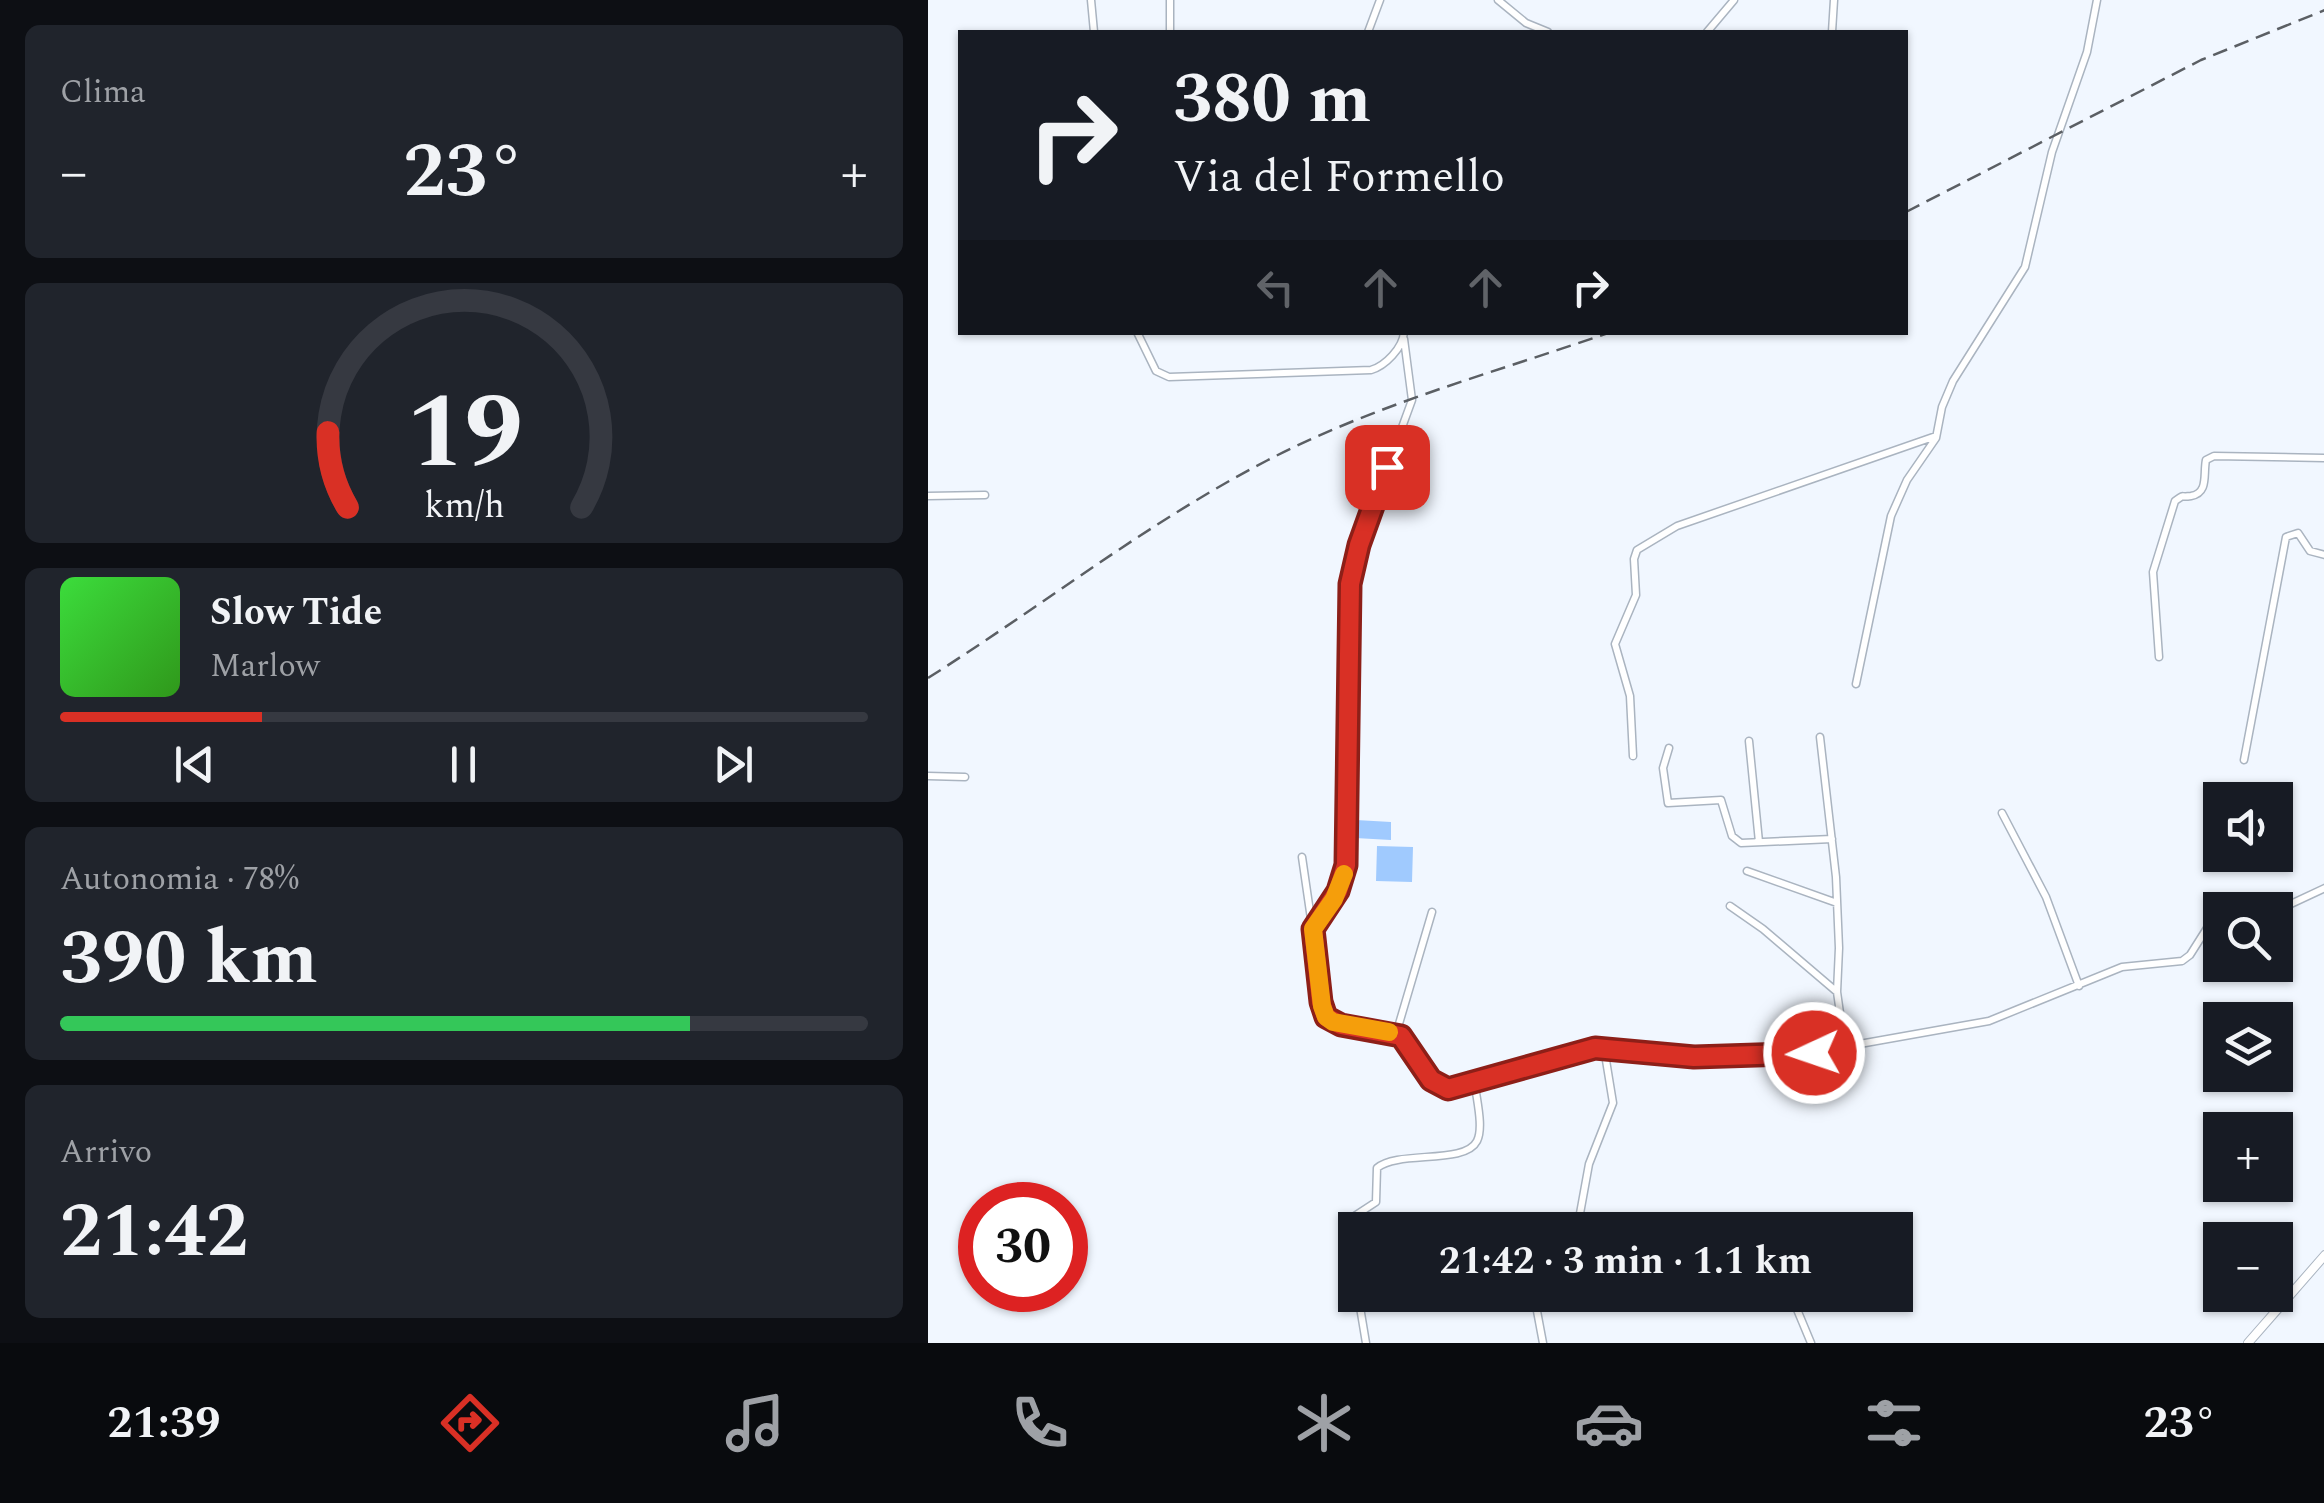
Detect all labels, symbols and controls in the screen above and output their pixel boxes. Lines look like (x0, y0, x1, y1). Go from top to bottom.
text: 380 m (1173, 47, 1371, 153)
text: Clima (60, 68, 146, 117)
icon: right (1008, 70, 1138, 200)
text: 23° (403, 116, 525, 230)
text: − (60, 132, 88, 215)
text: + (840, 132, 868, 215)
text: Via del Formello (1173, 143, 1505, 212)
icon: left (1248, 260, 1303, 315)
icon: ahead (1353, 260, 1408, 315)
icon: ahead (1458, 260, 1513, 315)
icon: right (1563, 260, 1618, 315)
text: 19 (406, 355, 522, 513)
pin (1345, 425, 1430, 510)
icon: arrive (1360, 440, 1415, 495)
text: km/h (424, 479, 504, 534)
text: Slow Tide (210, 584, 382, 642)
text: Marlow (210, 642, 320, 691)
icon: previous (167, 737, 222, 792)
icon: pause (436, 737, 491, 792)
icon: next (706, 737, 761, 792)
map controls (2203, 782, 2293, 1312)
button: sound (2203, 782, 2293, 872)
text: Autonomia · 78% (60, 855, 299, 904)
button: search (2203, 892, 2293, 982)
text: 390 km (60, 903, 318, 1017)
position arrow (1762, 1001, 1866, 1105)
button: layers (2203, 1002, 2293, 1092)
button: + (2203, 1112, 2293, 1202)
text: Arrivo (60, 1128, 152, 1177)
text: 21:42 (60, 1176, 248, 1290)
speed limit sign: 30 (958, 1182, 1088, 1312)
button: − (2203, 1222, 2293, 1312)
text: 21:42 · 3 min · 1.1 km (1439, 1233, 1812, 1291)
icon: directions (435, 1388, 505, 1458)
icon: music (720, 1388, 790, 1458)
icon: phone (1005, 1388, 1075, 1458)
icon: climate (1289, 1388, 1359, 1458)
icon: car (1574, 1388, 1644, 1458)
icon: filters (1859, 1388, 1929, 1458)
text: 21:39 (107, 1389, 220, 1458)
text: 23° (2144, 1389, 2217, 1458)

